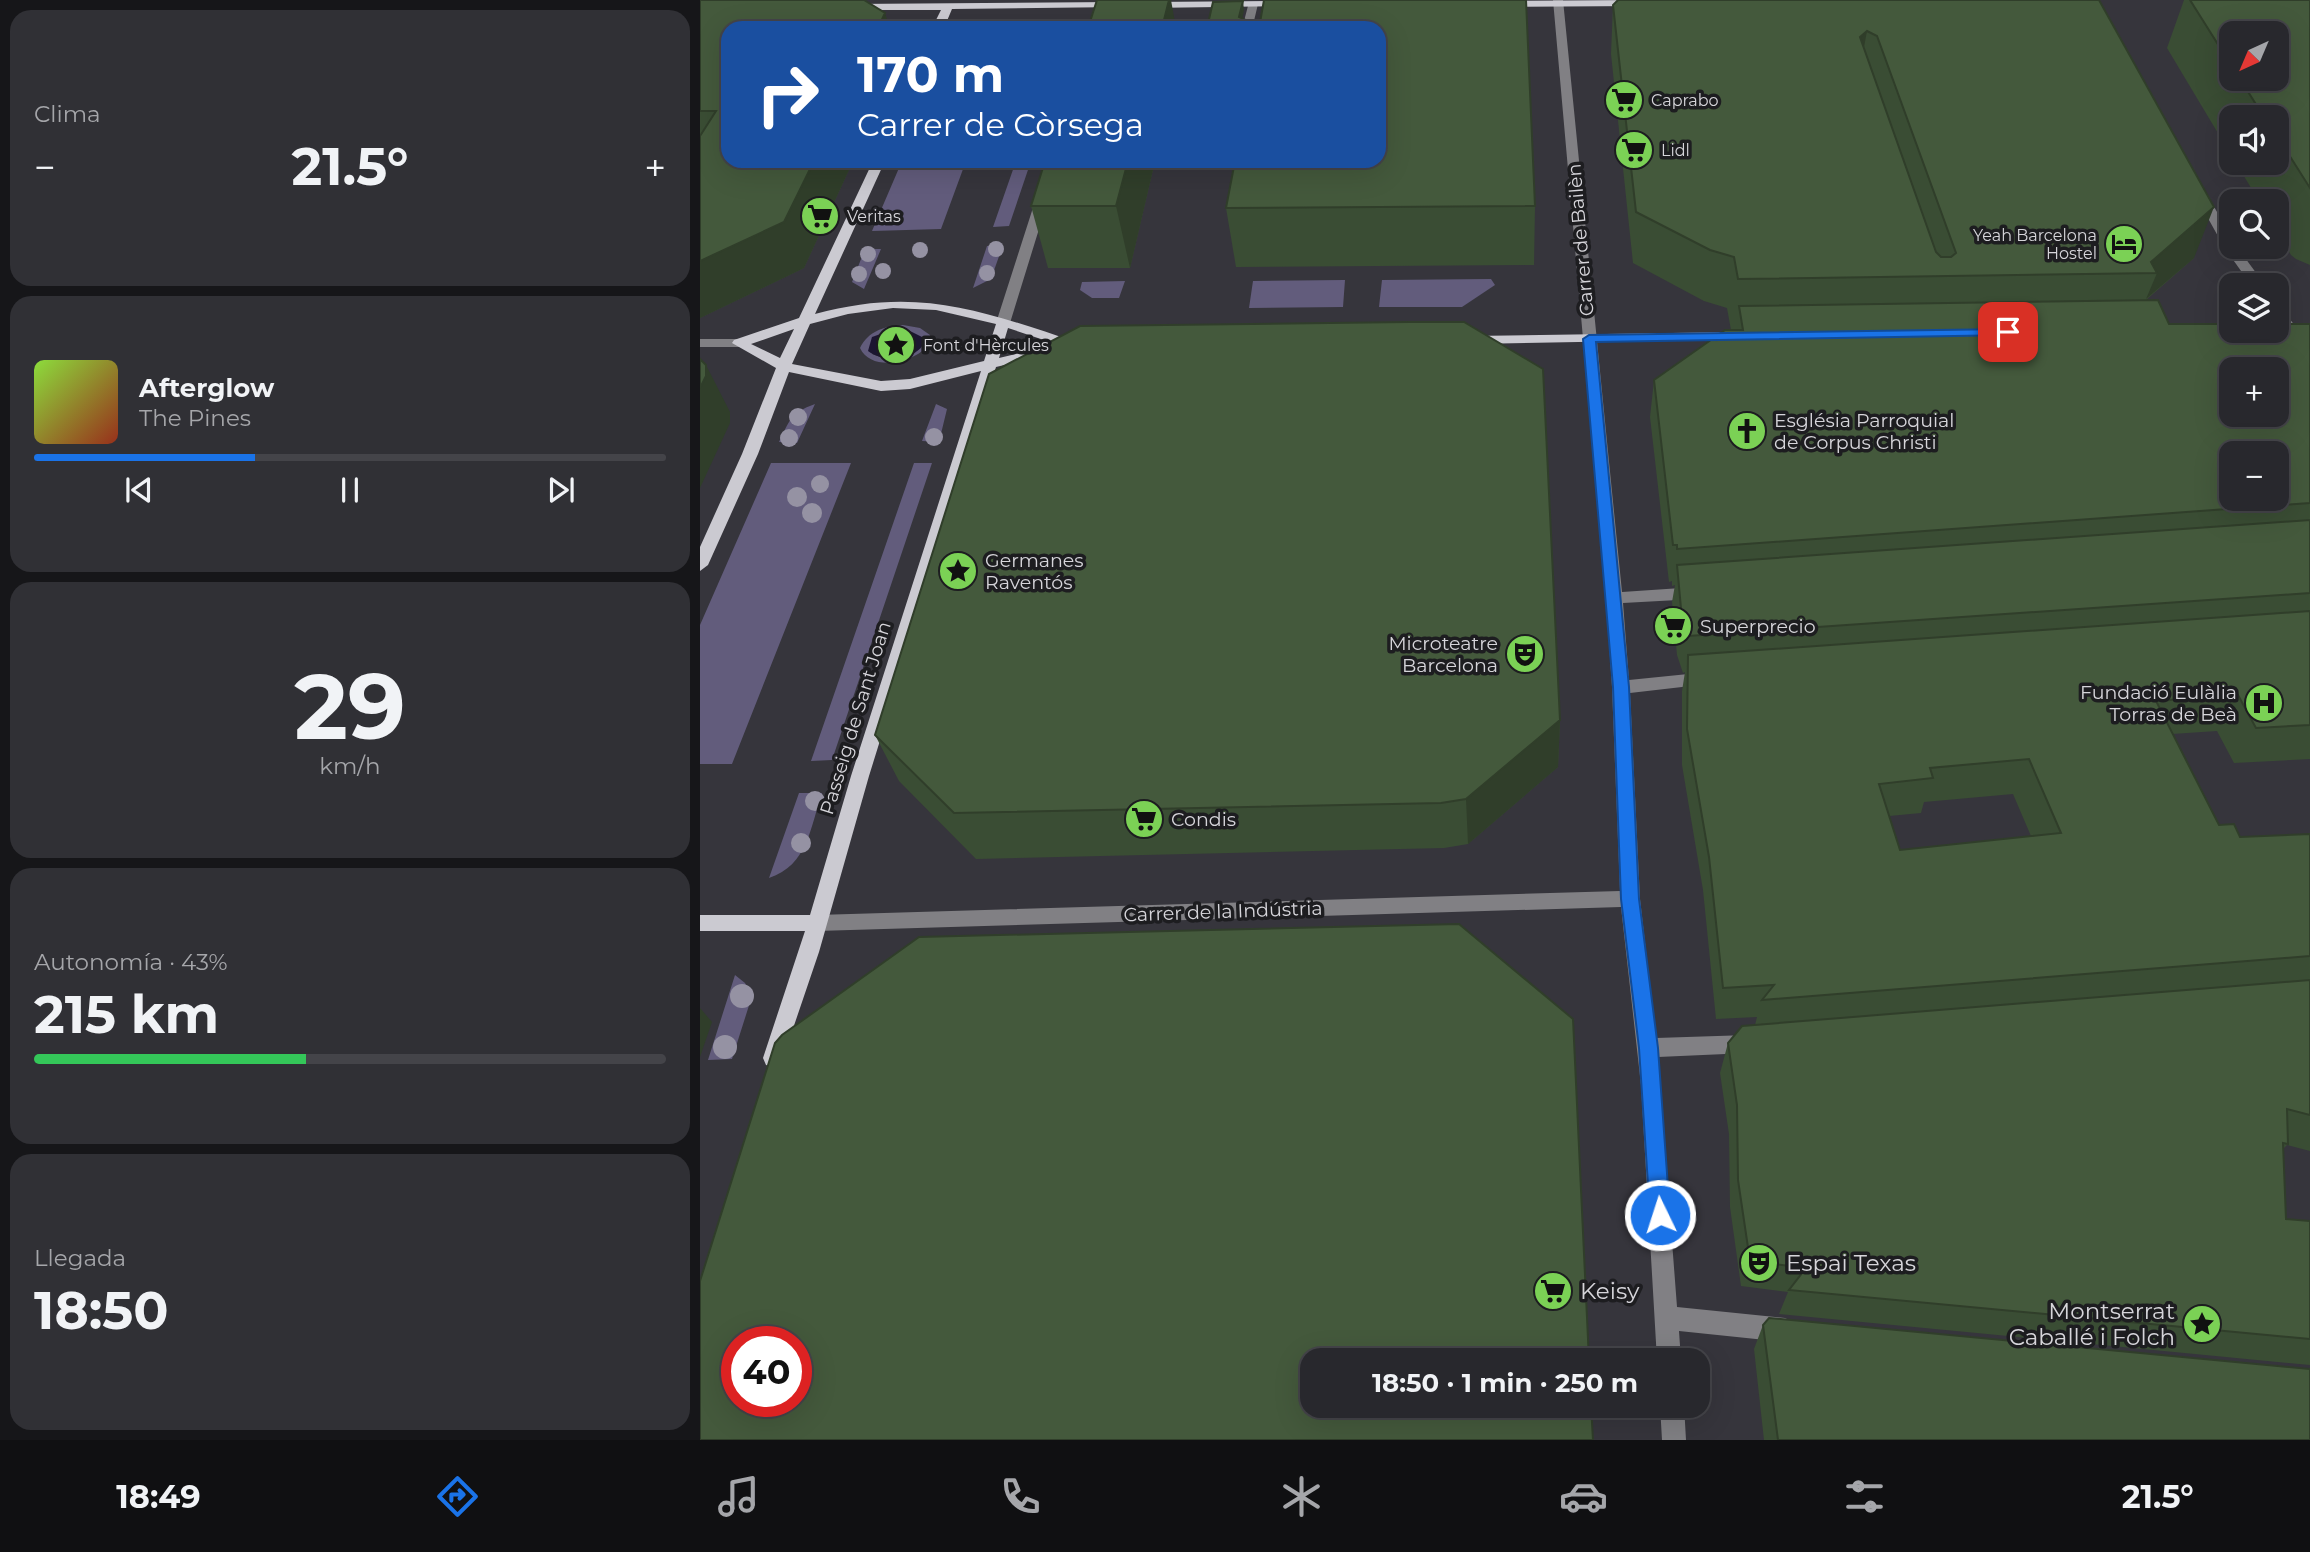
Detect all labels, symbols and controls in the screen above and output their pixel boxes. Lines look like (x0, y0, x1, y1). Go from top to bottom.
north arrow (2219, 21, 2289, 91)
map controls (2219, 21, 2289, 511)
text: 170 m (857, 45, 1004, 104)
icon: right (742, 49, 833, 140)
supermarket icon: Caprabo (1603, 79, 1645, 121)
place label: Caprabo (1651, 91, 1719, 110)
text: Clima (34, 100, 101, 128)
text: Carrer de Còrsega (857, 105, 1144, 144)
button: sound (2219, 105, 2289, 175)
supermarket icon: Lidl (1613, 129, 1655, 171)
text: 21.5° (291, 135, 409, 198)
place label: Lidl (1661, 141, 1690, 160)
text: − (34, 144, 56, 191)
text: + (644, 144, 666, 191)
street label: Carrer de Bailèn (1562, 163, 1599, 317)
button: search (2219, 189, 2289, 259)
supermarket icon: Veritas (799, 195, 841, 237)
place label: Veritas (847, 207, 901, 226)
hotel icon: Yeah Barcelona Hostel (2103, 223, 2145, 265)
place label: Yeah Barcelona Hostel (1973, 226, 2097, 263)
button: layers (2219, 273, 2289, 343)
pin (1978, 302, 2038, 362)
icon: arrive (1989, 313, 2027, 351)
place icon: Font d'Hèrcules (875, 324, 917, 366)
place label: Font d'Hèrcules (923, 336, 1049, 355)
button: + (2219, 357, 2289, 427)
text: Afterglow (139, 372, 274, 404)
text: The Pines (139, 404, 251, 432)
place label: Església Parroquial de Corpus Christi (1774, 409, 1954, 454)
church icon: Església Parroquial de Corpus Christi (1726, 410, 1768, 452)
button: − (2219, 441, 2289, 511)
icon: previous (120, 471, 158, 509)
icon: pause (331, 471, 369, 509)
icon: next (542, 471, 580, 509)
place label: Germanes Raventós (985, 549, 1084, 594)
place icon: Germanes Raventós (937, 550, 979, 592)
supermarket icon: Superprecio (1652, 605, 1694, 647)
place label: Superprecio (1700, 615, 1816, 638)
street label: Passeig de Sant Joan (815, 619, 896, 818)
place label: Microteatre Barcelona (1388, 632, 1498, 677)
theatre icon: Microteatre Barcelona (1504, 633, 1546, 675)
text: 29 (294, 651, 406, 762)
place label: Fundació Eulàlia Torras de Beà (2080, 681, 2237, 726)
hospital icon: Fundació Eulàlia Torras de Beà (2243, 682, 2285, 724)
text: km/h (319, 752, 381, 780)
supermarket icon: Condis (1123, 798, 1165, 840)
place label: Condis (1171, 808, 1236, 831)
street label: Carrer de la Indústria (1123, 897, 1323, 926)
text: Autonomía · 43% (34, 948, 228, 976)
text: 215 km (34, 983, 219, 1046)
position arrow (1623, 1178, 1697, 1252)
theatre icon: Espai Texas (1738, 1242, 1780, 1284)
text: Llegada (34, 1244, 126, 1272)
place label: Espai Texas (1786, 1249, 1916, 1277)
supermarket icon: Keisy (1532, 1270, 1574, 1312)
place label: Keisy (1580, 1277, 1640, 1305)
text: 18:50 (34, 1279, 169, 1342)
place label: Montserrat Caballé i Folch (2009, 1297, 2175, 1351)
place icon: Montserrat Caballé i Folch (2181, 1303, 2223, 1345)
speed limit sign: 40 (721, 1326, 812, 1417)
text: 18:50 · 1 min · 250 m (1372, 1367, 1638, 1399)
icon: directions (433, 1472, 482, 1521)
icon: music (714, 1472, 763, 1521)
icon: phone (996, 1472, 1045, 1521)
icon: climate (1277, 1472, 1326, 1521)
icon: car (1559, 1472, 1608, 1521)
icon: filters (1840, 1472, 1889, 1521)
text: 18:49 (116, 1477, 201, 1516)
text: 21.5° (2122, 1477, 2194, 1516)

